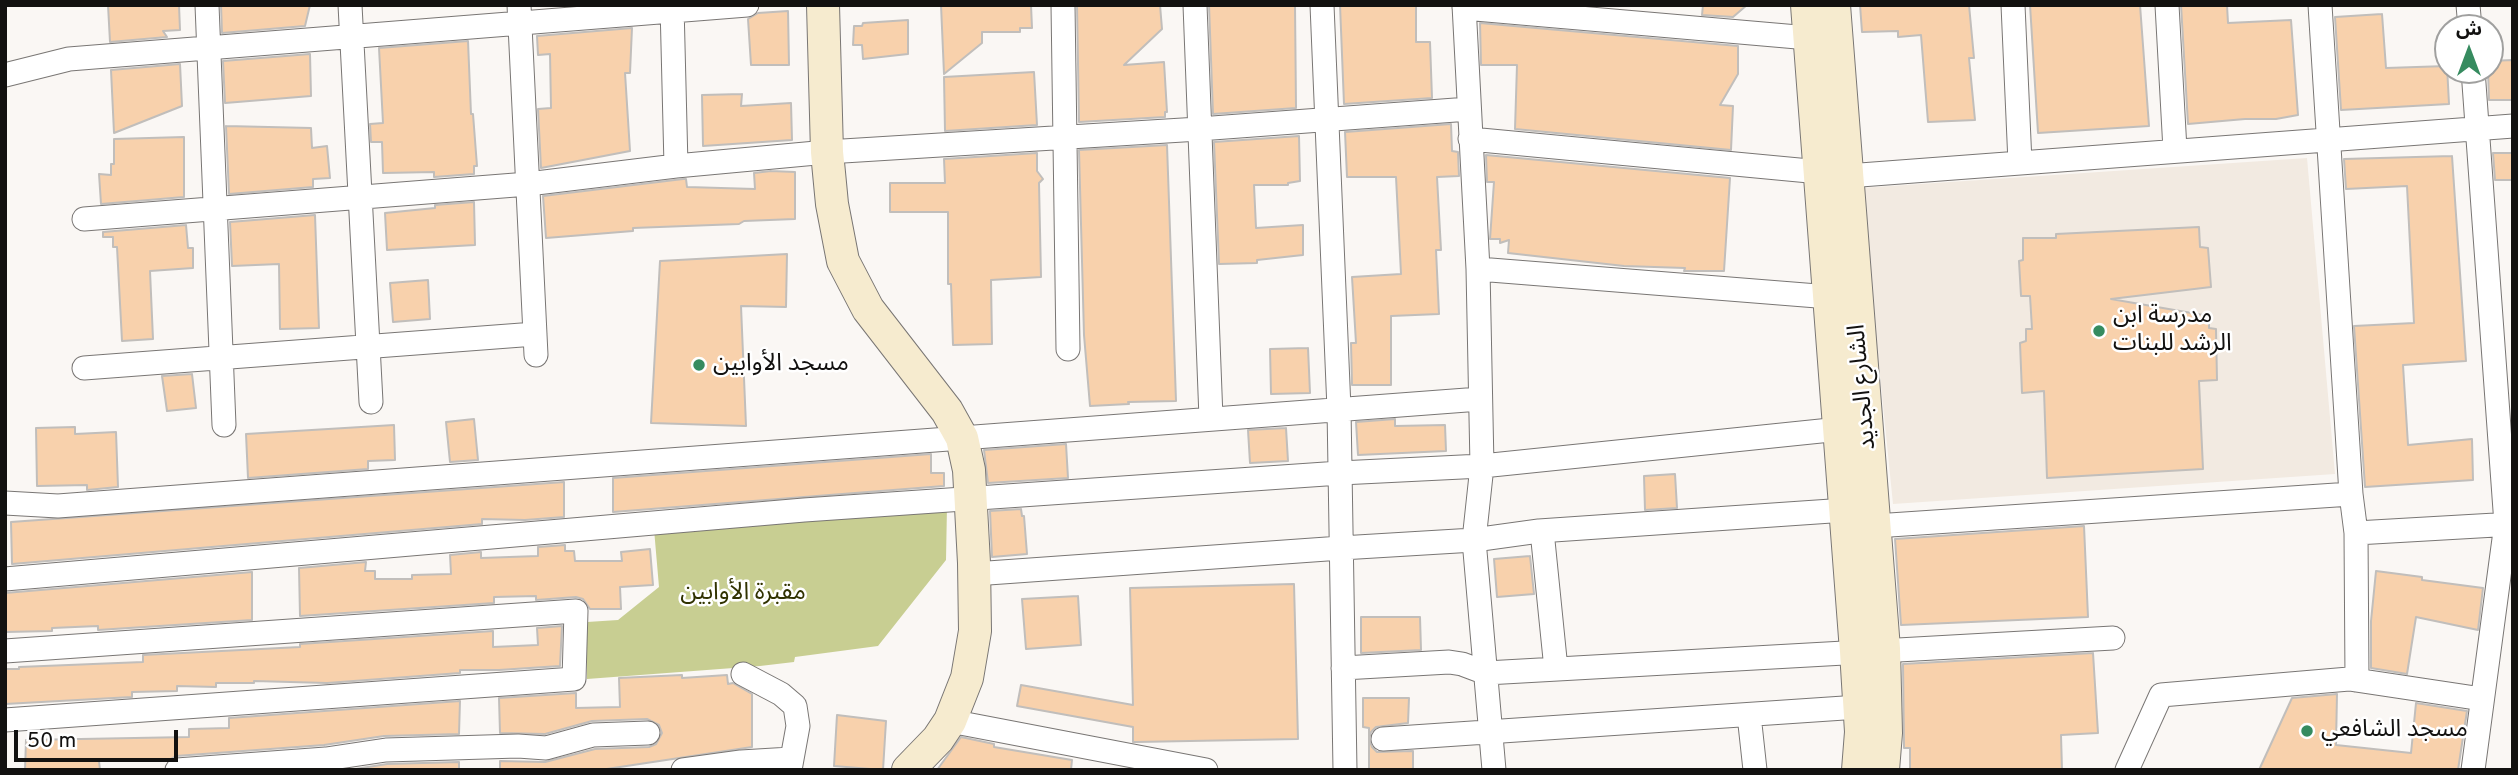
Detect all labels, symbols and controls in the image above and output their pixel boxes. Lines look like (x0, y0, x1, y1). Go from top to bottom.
north arrow (2434, 14, 2504, 84)
text: ش (2456, 18, 2482, 42)
place label: مدرسة ابن الرشد للبنات (2113, 303, 2232, 359)
street label: الشارع الجديد (1844, 323, 1884, 451)
marker: مدرسة ابن الرشد للبنات (2091, 323, 2107, 339)
place label: مسجد الأوابين (713, 351, 849, 379)
marker: مسجد الأوابين (691, 357, 707, 373)
park label: مقبرة الأوابين (680, 580, 806, 608)
scale bar (18, 716, 182, 760)
place label: مسجد الشافعي (2321, 717, 2468, 745)
marker: مسجد الشافعي (2299, 723, 2315, 739)
text: 50 m (27, 728, 76, 755)

